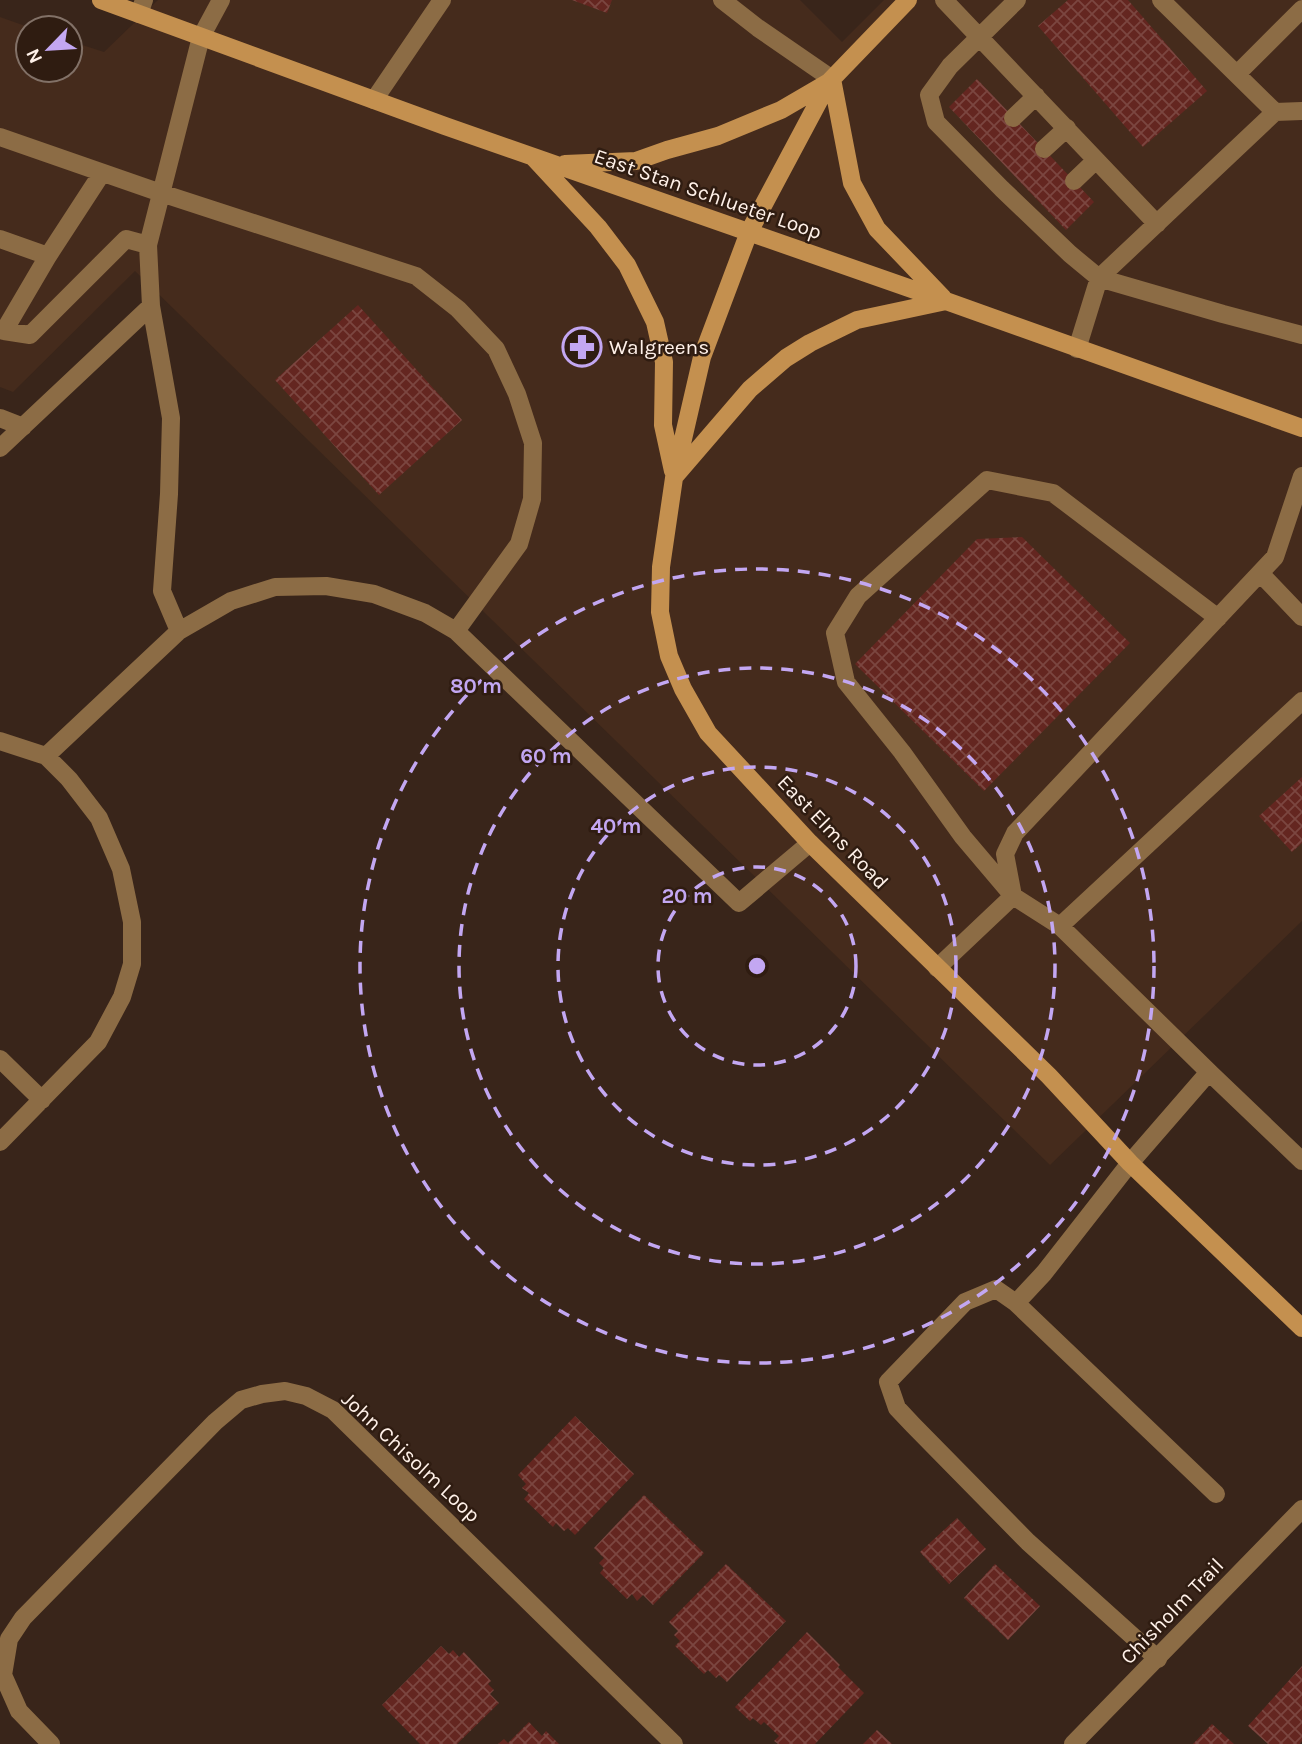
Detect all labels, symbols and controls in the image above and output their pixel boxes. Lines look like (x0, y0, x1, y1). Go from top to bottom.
north arrow (14, 14, 84, 84)
text: N (22, 45, 47, 67)
street label: East Stan Schlueter Loop (591, 144, 825, 244)
pharmacy icon: Walgreens (561, 326, 603, 368)
place label: Walgreens (609, 335, 709, 359)
text: 80 m (450, 674, 502, 698)
text: 60 m (520, 744, 572, 768)
street label: East Elms Road (773, 770, 893, 894)
text: 40 m (590, 814, 642, 838)
text: 20 m (661, 884, 713, 908)
centre of rings (745, 954, 769, 978)
street label: John Chisolm Loop (337, 1387, 485, 1527)
street label: Chisholm Trail (1116, 1553, 1228, 1669)

